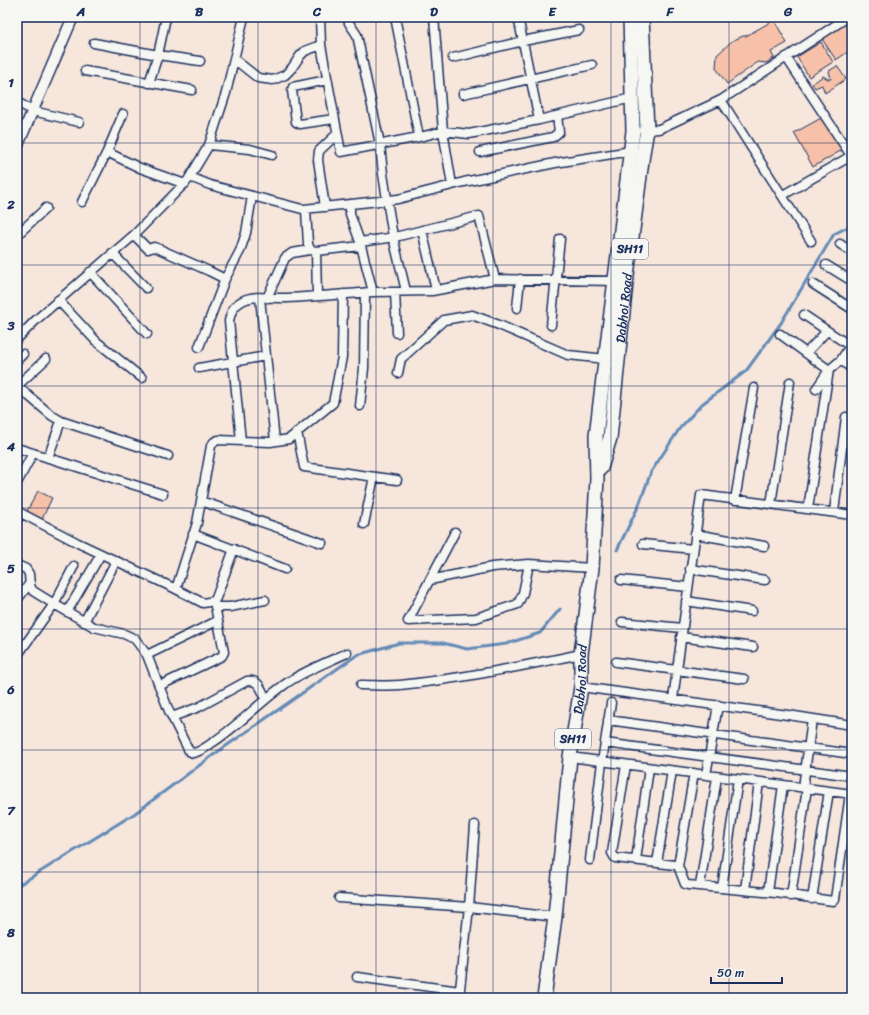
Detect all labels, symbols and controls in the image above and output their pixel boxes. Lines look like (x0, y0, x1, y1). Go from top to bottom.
text: A (76, 0, 85, 23)
text: B (195, 0, 204, 23)
text: C (312, 0, 322, 23)
text: D (430, 0, 438, 23)
text: E (548, 0, 557, 23)
text: F (665, 0, 674, 23)
text: G (783, 0, 793, 23)
text: 1 (8, 71, 14, 94)
text: 2 (6, 193, 15, 216)
road number: SH11 (612, 239, 648, 259)
street label: Dabhoi Road (609, 271, 639, 344)
text: 3 (6, 314, 15, 337)
text: 4 (6, 435, 16, 458)
text: 5 (7, 557, 15, 580)
street label: Dabhoi Road (566, 642, 594, 716)
text: 6 (6, 678, 15, 701)
road number: SH11 (555, 729, 591, 749)
text: 7 (7, 799, 16, 822)
text: 8 (6, 921, 15, 944)
scale bar (711, 959, 782, 985)
text: 50 m (717, 962, 744, 984)

